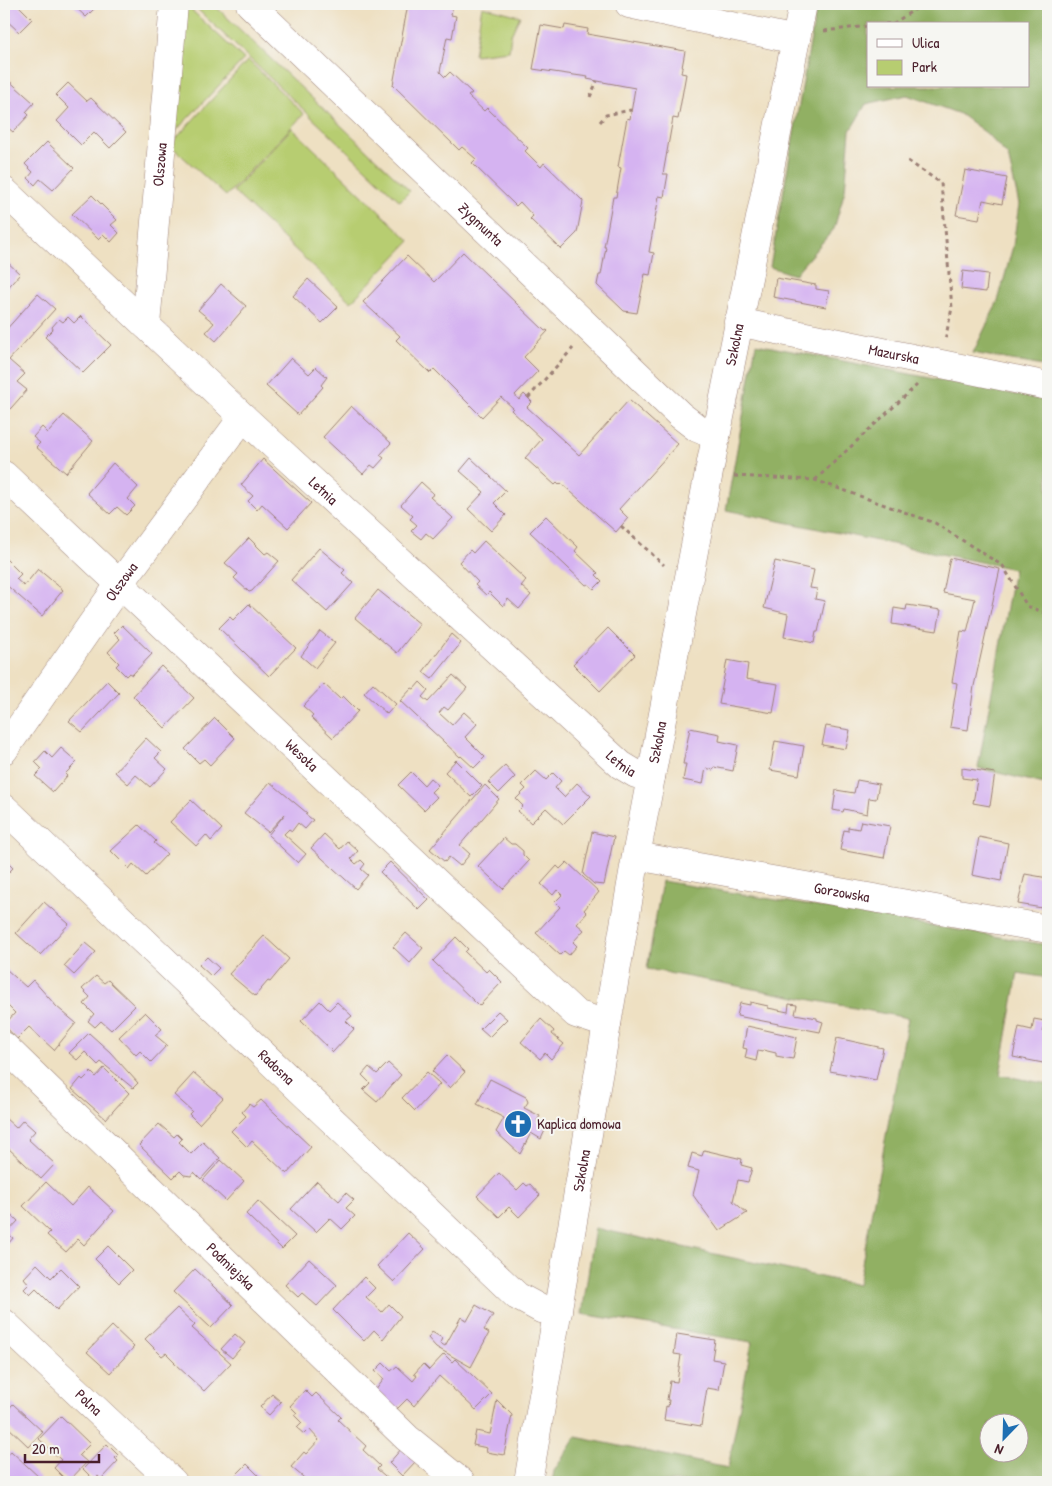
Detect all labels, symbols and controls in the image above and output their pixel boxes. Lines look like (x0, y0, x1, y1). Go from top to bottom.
legend (867, 22, 1030, 88)
text: Ulica (912, 32, 939, 53)
text: Park (912, 56, 937, 77)
street label: Olszowa (147, 142, 172, 187)
street label: Zygmunta (454, 198, 508, 251)
street label: Szkolna (720, 322, 749, 367)
street label: Mazurska (867, 338, 921, 369)
street label: Letnia (304, 472, 343, 509)
street label: Olszowa (100, 558, 142, 605)
street label: Szkolna (643, 719, 671, 765)
street label: Wesoła (281, 734, 323, 776)
street label: Letnia (602, 745, 640, 782)
street label: Gorzowska (812, 877, 872, 907)
street label: Radosna (254, 1044, 300, 1089)
church icon: Kaplica domowa (503, 1109, 533, 1139)
place label: Kaplica domowa (537, 1113, 621, 1134)
street label: Szkolna (567, 1148, 595, 1193)
street label: Podmiejska (202, 1237, 260, 1295)
street label: Polna (71, 1384, 107, 1420)
north arrow (980, 1414, 1030, 1464)
scale bar (25, 1431, 99, 1463)
text: 20 m (32, 1438, 59, 1459)
text: N (991, 1440, 1006, 1461)

